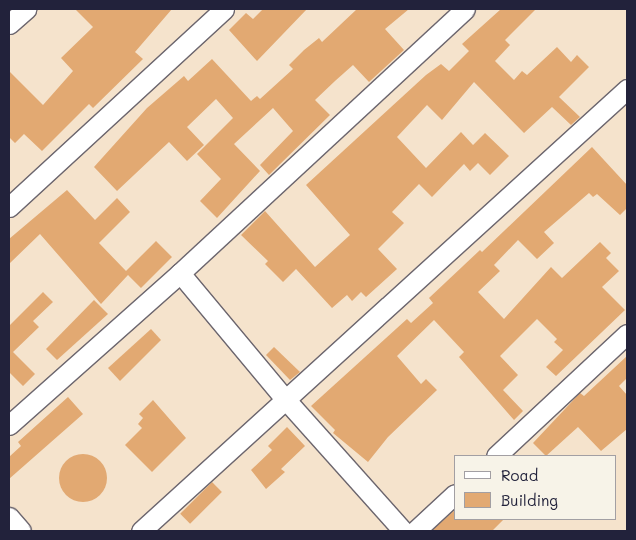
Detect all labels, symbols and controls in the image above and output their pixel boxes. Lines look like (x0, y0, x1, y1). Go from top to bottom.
legend (454, 455, 616, 520)
text: Road (501, 465, 538, 485)
text: Building (501, 490, 558, 510)

